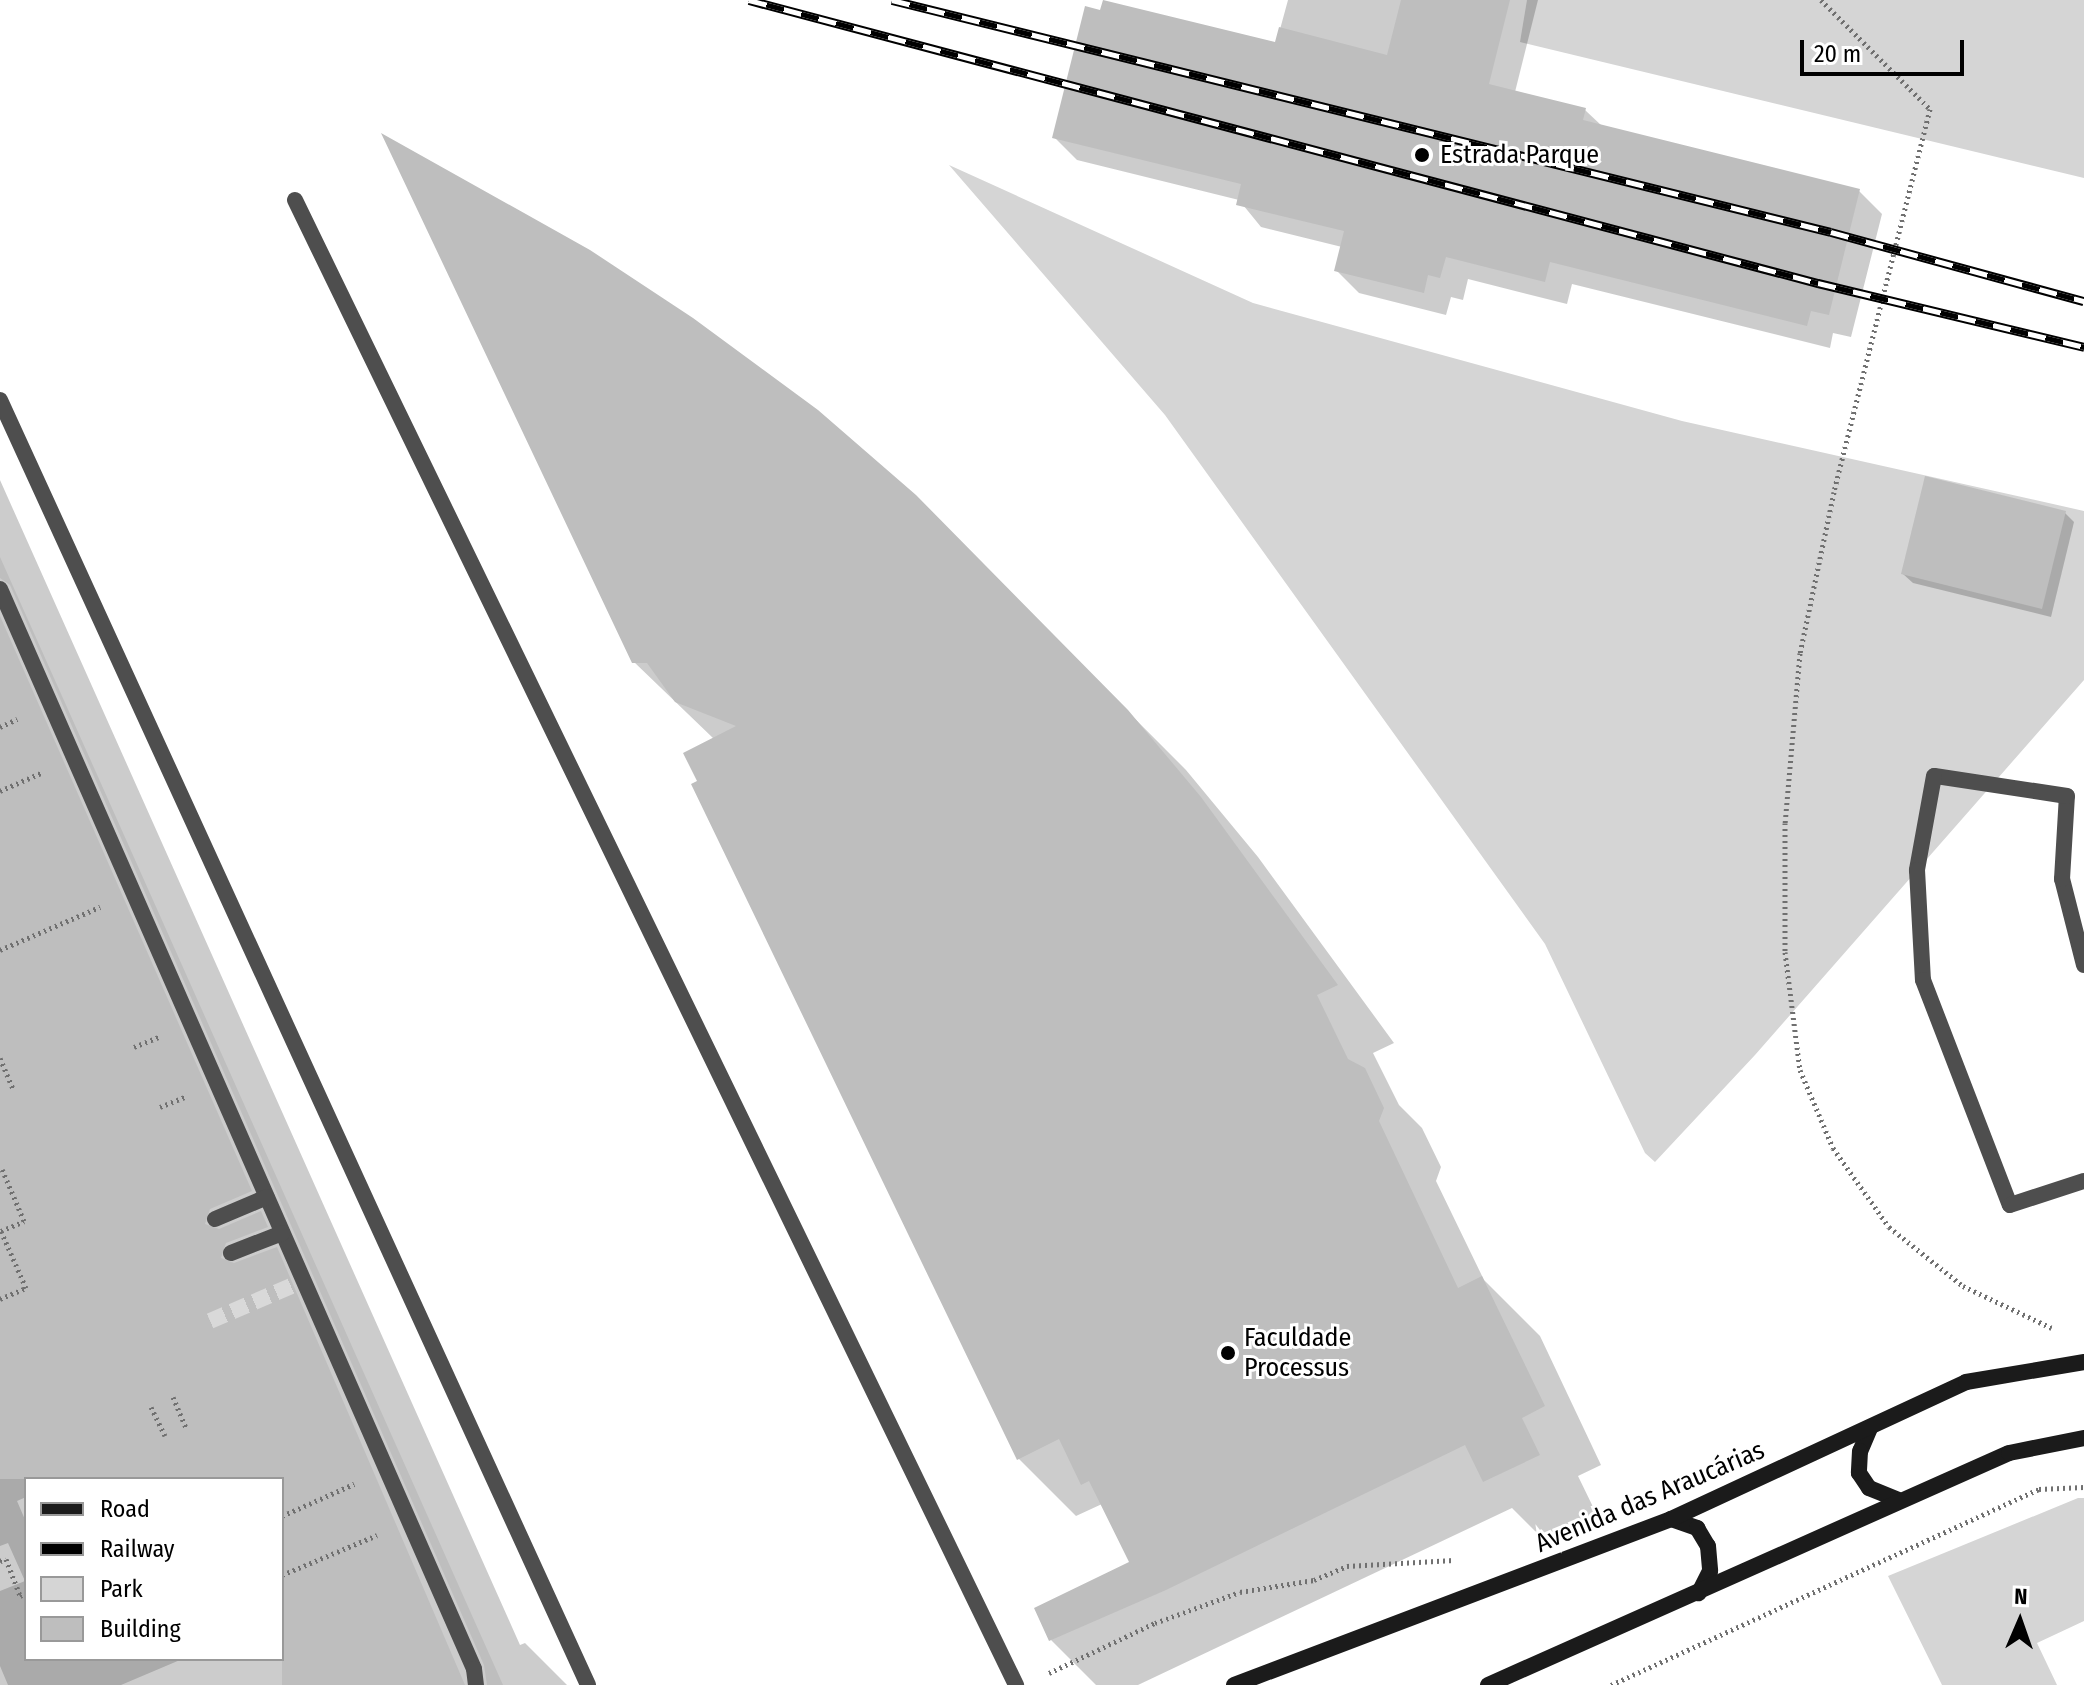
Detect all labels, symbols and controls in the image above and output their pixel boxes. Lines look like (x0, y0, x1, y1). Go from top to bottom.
scale bar (1804, 24, 1968, 74)
text: 20 m (1814, 40, 1861, 68)
place label: Estrada Parque (1440, 139, 1599, 171)
marker: Estrada Parque (1411, 144, 1433, 166)
place label: Faculdade Processus (1244, 1322, 1351, 1384)
marker: Faculdade Processus (1219, 1344, 1237, 1362)
street label: Avenida das Araucárias (1531, 1435, 1769, 1559)
legend (24, 1477, 284, 1661)
text: Road (100, 1495, 150, 1523)
text: Railway (100, 1535, 175, 1563)
text: Park (100, 1575, 143, 1603)
north arrow (1980, 1581, 2060, 1661)
text: N (2014, 1583, 2028, 1610)
text: Building (100, 1615, 181, 1643)

